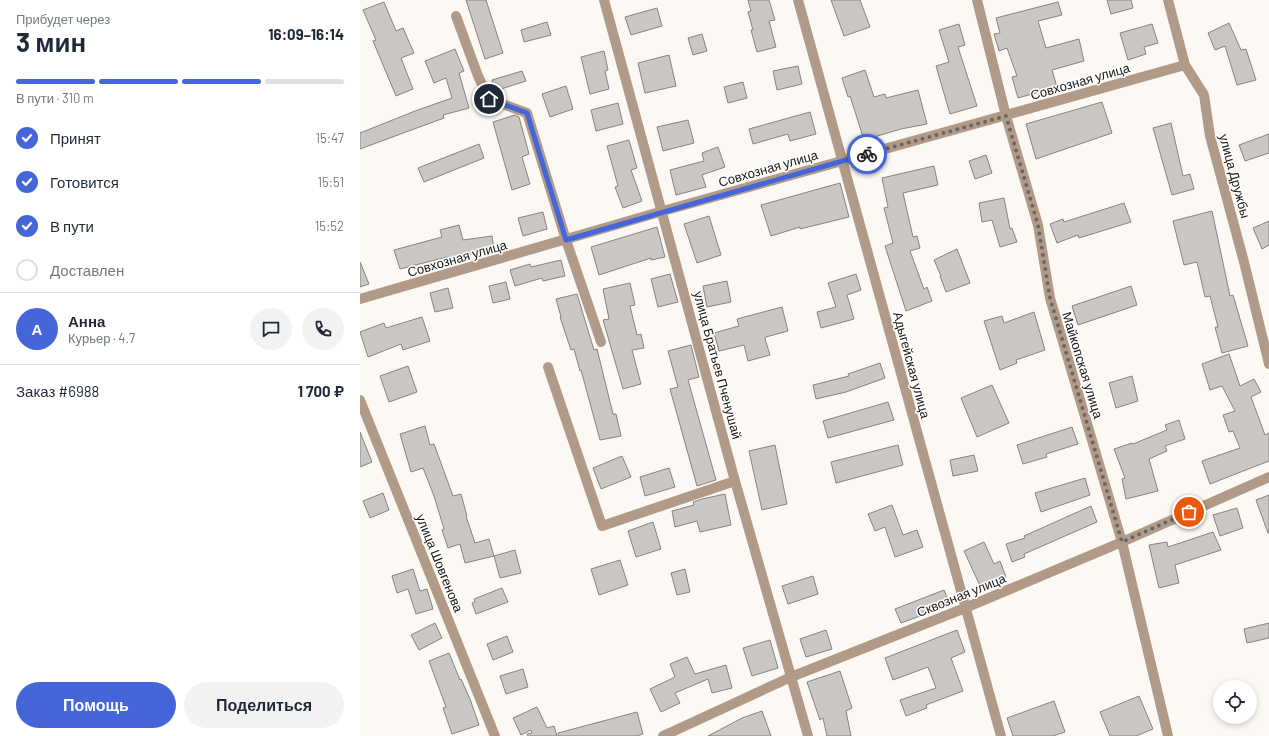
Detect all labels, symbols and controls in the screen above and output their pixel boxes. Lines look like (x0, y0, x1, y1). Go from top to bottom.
text: Прибудет через (16, 11, 110, 27)
text: 16:09–16:14 (268, 25, 344, 43)
text: 3 мин (16, 26, 86, 57)
street label: Совхозная улица (1028, 59, 1132, 103)
pin (472, 82, 506, 116)
icon: home (478, 88, 500, 110)
text: В пути · 310 m (16, 90, 94, 106)
icon: check (16, 127, 38, 149)
text: Принят (50, 129, 101, 147)
text: 15:47 (315, 130, 344, 146)
street label: улица Дружбы (1216, 132, 1254, 220)
courier (847, 134, 887, 174)
icon: bike (856, 143, 878, 165)
street label: Совхозная улица (716, 146, 820, 190)
icon: check (16, 171, 38, 193)
text: Готовится (50, 173, 119, 191)
text: 15:51 (317, 174, 344, 190)
icon: check (16, 215, 38, 237)
text: В пути (50, 217, 94, 235)
text: 15:52 (315, 218, 344, 234)
street label: Совхозная улица (405, 236, 509, 280)
text: Доставлен (50, 261, 124, 279)
street label: улица Братьев Пченушай (691, 289, 745, 441)
button: chat (250, 308, 292, 350)
button: phone (302, 308, 344, 350)
street label: Адыгейская улица (890, 310, 934, 421)
street label: Майкопская улица (1059, 310, 1107, 421)
text: Анна (68, 312, 105, 330)
text: А (32, 320, 42, 338)
text: Курьер · 4.7 (68, 330, 135, 346)
text: Заказ #6988 (16, 382, 99, 400)
text: 1 700 ₽ (298, 382, 344, 400)
pin (1172, 495, 1206, 529)
icon: bag (1178, 501, 1200, 523)
street label: улица Шовгенова (413, 512, 467, 615)
street label: Сквозная улица (914, 570, 1009, 620)
map controls (1213, 680, 1257, 724)
button: locate (1213, 680, 1257, 724)
button: Помощь (16, 682, 176, 728)
button: Поделиться (184, 682, 344, 728)

